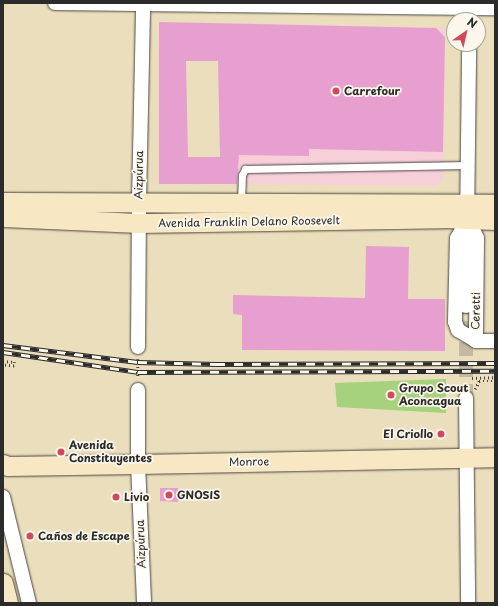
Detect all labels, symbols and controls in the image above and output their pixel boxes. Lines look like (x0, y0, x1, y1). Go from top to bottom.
north arrow (446, 12, 486, 52)
text: N (464, 13, 481, 32)
place label: Carrefour (344, 84, 400, 98)
marker: Carrefour (331, 86, 341, 96)
street label: Aizpúrua (132, 150, 146, 200)
street label: Avenida Franklin Delano Roosevelt (158, 214, 340, 230)
street label: Ceretti (469, 292, 483, 330)
place label: Grupo Scout Aconcagua (399, 382, 469, 408)
marker: Grupo Scout Aconcagua (386, 390, 396, 400)
place label: El Criollo (383, 427, 433, 441)
marker: El Criollo (436, 429, 446, 439)
place label: Avenida Constituyentes (69, 439, 152, 465)
marker: Avenida Constituyentes (56, 447, 66, 457)
street label: Monroe (229, 455, 269, 469)
place label: GNOSIS (177, 488, 220, 502)
place label: Livio (124, 490, 149, 504)
marker: GNOSIS (164, 490, 174, 500)
marker: Livio (111, 492, 121, 502)
street label: Aizpúrua (134, 519, 148, 569)
place label: Caños de Escape (38, 529, 131, 543)
marker: Caños de Escape (25, 531, 35, 541)

